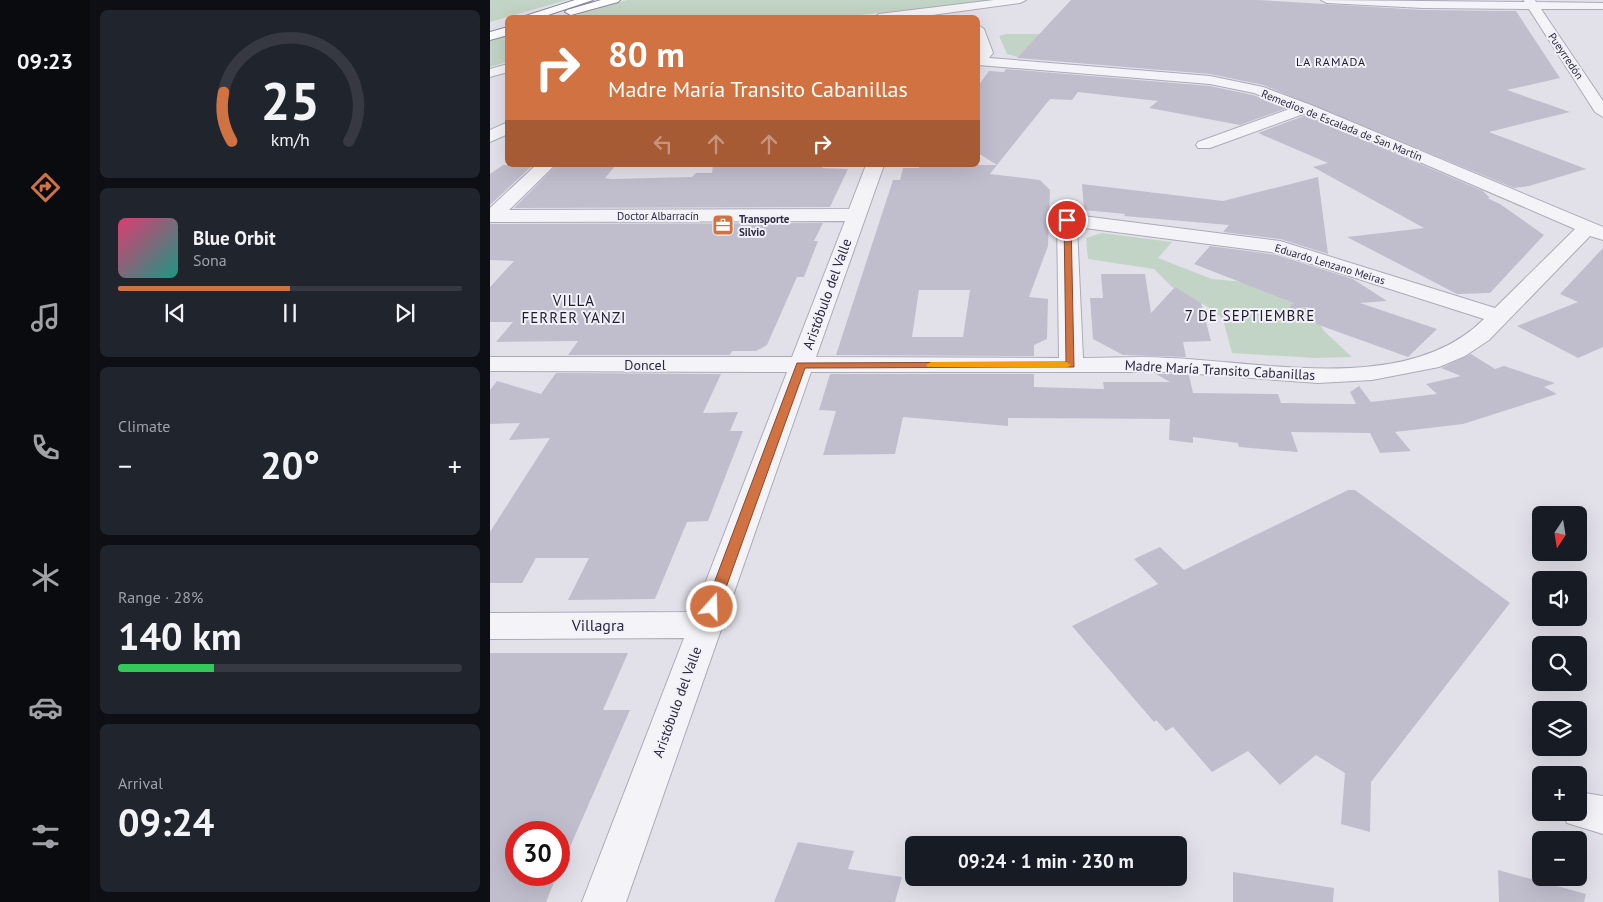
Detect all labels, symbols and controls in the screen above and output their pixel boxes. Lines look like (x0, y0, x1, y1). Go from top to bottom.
street label: Pueyrredón (1545, 30, 1587, 82)
text: 80 m (608, 31, 685, 77)
icon: right (525, 35, 590, 100)
text: 09:23 (17, 47, 73, 75)
district label: LA RAMADA (1296, 54, 1366, 69)
text: 25 (261, 67, 319, 134)
text: Madre María Transito Cabanillas (608, 75, 908, 103)
street label: Remedios de Escalada de San Martín (1259, 86, 1425, 164)
text: km/h (270, 128, 310, 151)
icon: left (649, 130, 677, 158)
icon: ahead (702, 130, 730, 158)
icon: ahead (755, 130, 783, 158)
icon: right (808, 130, 836, 158)
icon: directions (28, 170, 63, 205)
pin (1046, 199, 1088, 241)
icon: arrive (1053, 206, 1081, 234)
street label: Doctor Albarracín (617, 209, 699, 223)
place label: Transporte Silvio (739, 212, 790, 239)
office icon: Transporte Silvio (711, 213, 735, 237)
text: Blue Orbit (193, 226, 276, 250)
street label: Aristóbulo del Valle (799, 236, 855, 352)
street label: Eduardo Lenzano Meiras (1273, 241, 1387, 288)
text: Sona (193, 250, 227, 270)
district label: VILLA FERRER YANZI (522, 291, 626, 327)
icon: previous (161, 299, 189, 327)
icon: pause (276, 299, 304, 327)
icon: next (391, 299, 419, 327)
icon: music (28, 300, 63, 335)
district label: 7 DE SEPTIEMBRE (1185, 306, 1315, 325)
street label: Doncel (624, 356, 666, 374)
street label: Madre María Transito Cabanillas (1124, 356, 1316, 384)
text: Climate (118, 416, 170, 436)
icon: phone (28, 430, 63, 465)
text: 20° (260, 440, 320, 489)
text: − (118, 447, 132, 484)
text: + (448, 447, 462, 484)
north arrow (1532, 506, 1588, 561)
map controls (1532, 506, 1587, 886)
icon: climate (28, 560, 63, 595)
button: sound (1532, 571, 1587, 626)
position arrow (685, 580, 737, 632)
text: Range · 28% (118, 587, 203, 607)
text: 140 km (118, 611, 242, 660)
street label: Villagra (571, 615, 624, 635)
button: search (1532, 636, 1587, 691)
street label: Aristóbulo del Valle (649, 644, 705, 760)
icon: car (28, 690, 63, 725)
button: layers (1532, 701, 1587, 756)
button: + (1532, 766, 1587, 821)
text: Arrival (118, 773, 163, 793)
text: 09:24 (118, 797, 214, 846)
icon: filters (28, 819, 63, 854)
speed limit sign: 30 (505, 821, 570, 886)
button: − (1532, 831, 1587, 886)
text: 09:24 · 1 min · 230 m (958, 849, 1134, 873)

